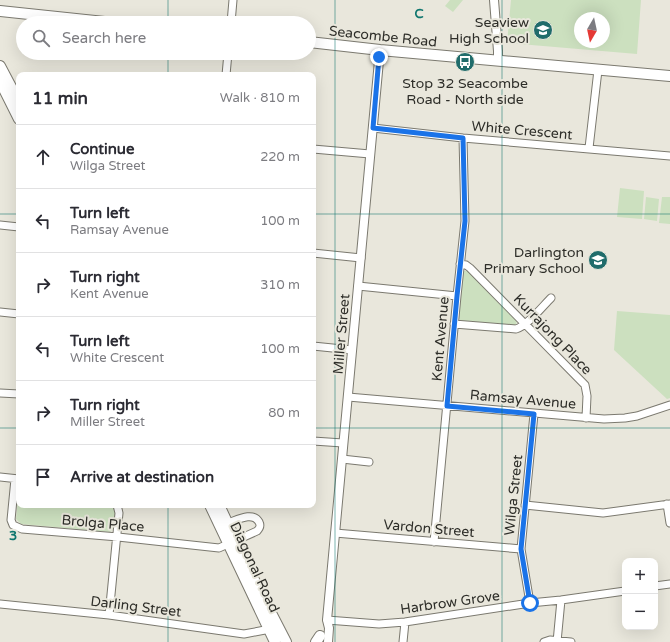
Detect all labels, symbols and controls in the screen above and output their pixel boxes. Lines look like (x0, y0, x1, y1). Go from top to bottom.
text: C (414, 6, 424, 22)
north arrow (574, 12, 610, 48)
place label: Seaview High School (449, 14, 529, 47)
search box (16, 16, 316, 60)
school or university icon: Seaview High School (532, 19, 554, 41)
street label: Seacombe Road (328, 22, 438, 51)
icon: search (30, 27, 52, 49)
text: Search here (62, 29, 146, 47)
route end (370, 48, 388, 66)
bus stop icon: Stop 32 Seacombe Road - North side (454, 51, 476, 73)
place label: Stop 32 Seacombe Road - North side (402, 75, 528, 108)
text: 11 min (32, 88, 88, 109)
text: Walk · 810 m (220, 90, 300, 106)
street label: White Crescent (471, 118, 574, 143)
text: Continue (70, 140, 134, 158)
icon: ahead (32, 146, 54, 168)
text: 220 m (260, 149, 300, 165)
text: Wilga Street (70, 158, 146, 174)
text: Turn left (70, 204, 130, 222)
icon: left (32, 210, 54, 232)
text: 100 m (260, 213, 300, 229)
text: Ramsay Avenue (70, 222, 169, 238)
place label: Darlington Primary School (483, 244, 584, 277)
school or university icon: Darlington Primary School (587, 249, 609, 271)
text: Turn right (70, 268, 140, 286)
icon: right (32, 274, 54, 296)
text: 310 m (260, 277, 300, 293)
text: Kent Avenue (70, 286, 149, 302)
street label: Kurrajong Place (510, 290, 595, 378)
street label: Miller Street (330, 292, 354, 375)
street label: Kent Avenue (428, 296, 453, 382)
text: Turn left (70, 332, 130, 350)
icon: left (32, 338, 54, 360)
text: 100 m (260, 341, 300, 357)
text: White Crescent (70, 350, 164, 366)
street label: Ramsay Avenue (469, 386, 577, 413)
text: Turn right (70, 396, 140, 414)
icon: right (32, 402, 54, 424)
text: 80 m (268, 405, 300, 421)
text: Miller Street (70, 414, 145, 430)
street label: Wilga Street (501, 453, 526, 536)
icon: arrive (32, 466, 54, 488)
text: Arrive at destination (70, 468, 214, 486)
street label: Brolga Place (61, 511, 145, 536)
street label: Vardon Street (383, 516, 476, 541)
street label: Diagonal Road (226, 519, 283, 615)
text: 3 (9, 528, 17, 544)
map controls (622, 558, 658, 630)
button: + (622, 558, 658, 594)
street label: Harbrow Grove (399, 587, 501, 618)
street label: Darling Street (89, 592, 183, 621)
route start (521, 594, 539, 612)
button: − (622, 594, 658, 630)

